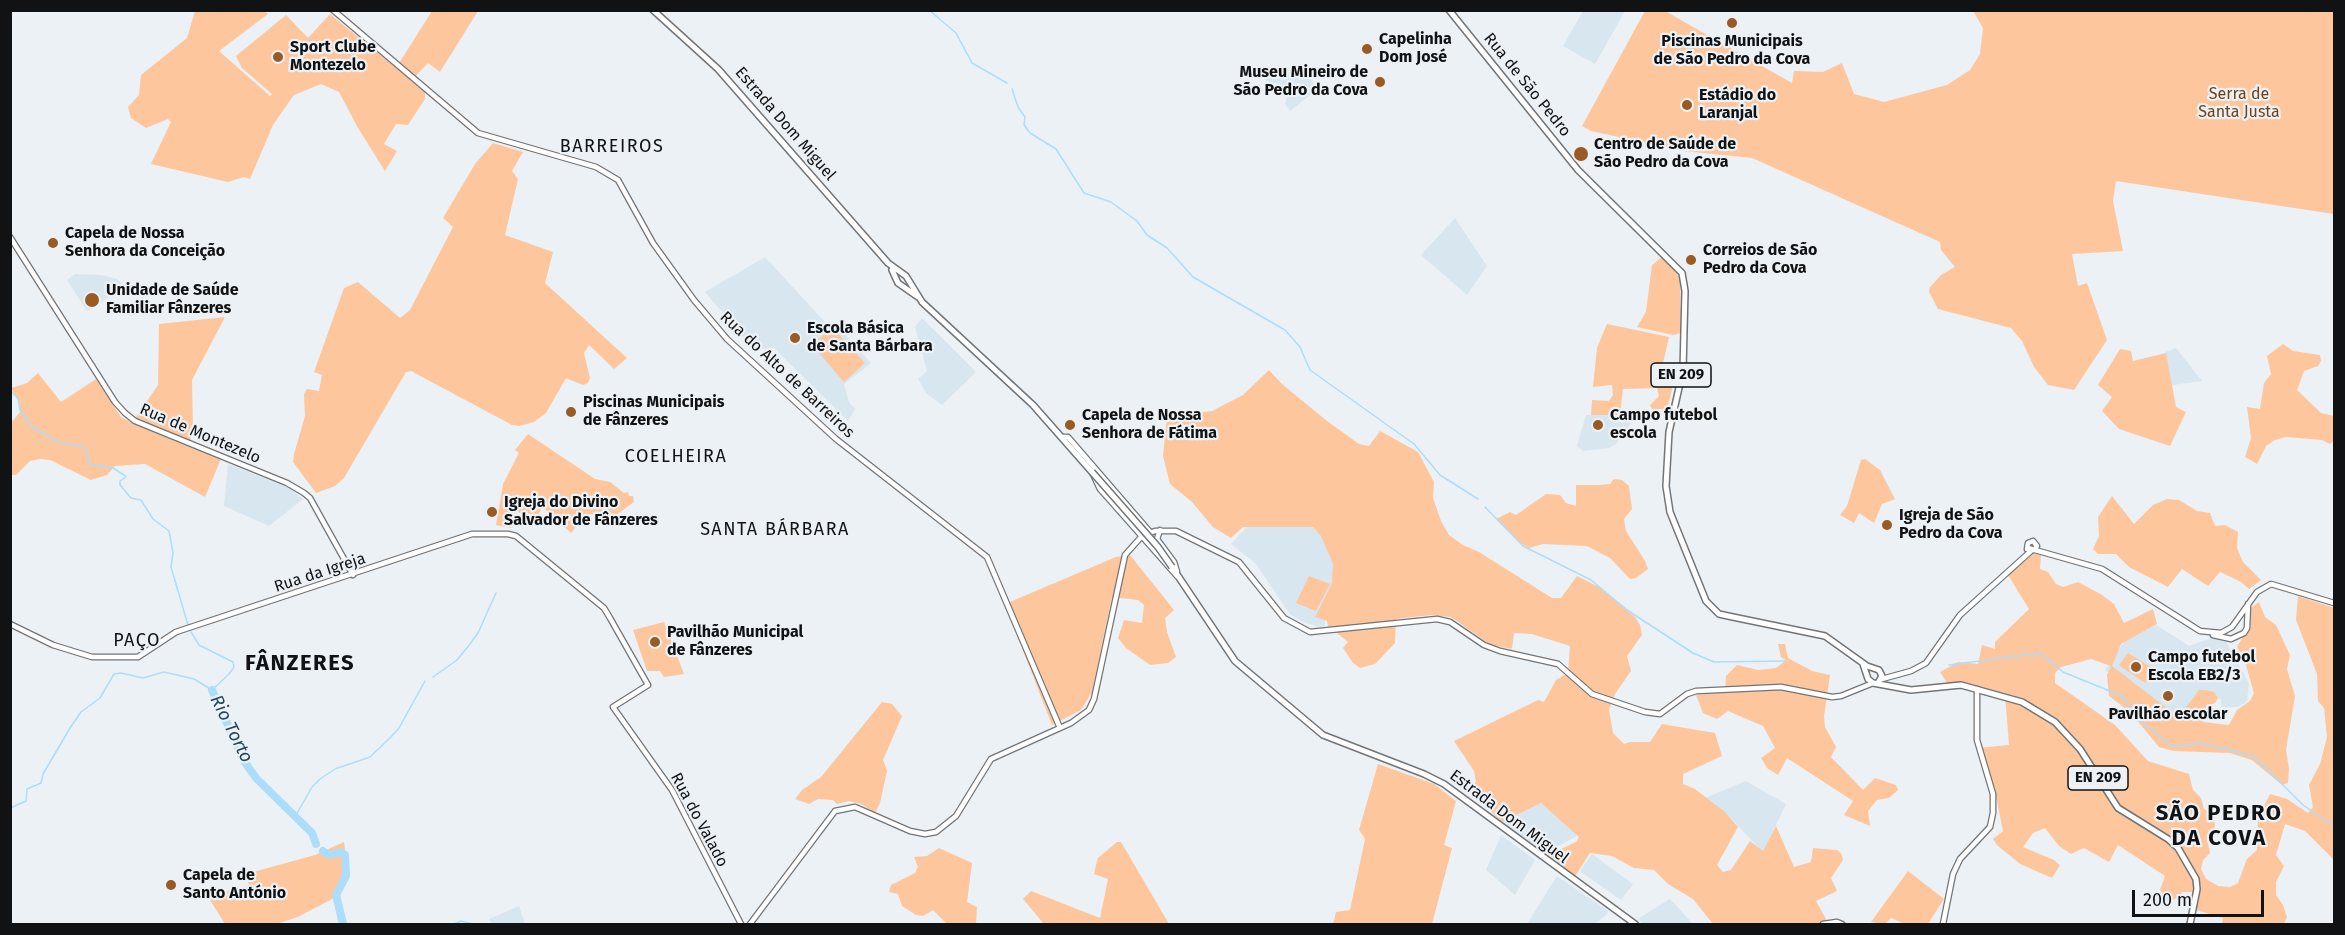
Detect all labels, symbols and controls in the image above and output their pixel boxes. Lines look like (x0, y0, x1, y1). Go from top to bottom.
marker: Piscinas Municipais de São Pedro da Cova (1725, 16, 1739, 30)
street label: Rua de São Pedro (1479, 29, 1575, 141)
place label: Capelinha Dom José (1379, 30, 1452, 68)
place label: Piscinas Municipais de São Pedro da Cova (1654, 32, 1810, 70)
place label: Sport Clube Montezelo (290, 38, 376, 76)
marker: Capelinha Dom José (1360, 42, 1374, 56)
marker: Sport Clube Montezelo (271, 50, 285, 64)
street label: Estrada Dom Miguel (731, 63, 839, 185)
place label: Museu Mineiro de São Pedro da Cova (1233, 63, 1368, 101)
marker: Museu Mineiro de São Pedro da Cova (1373, 75, 1387, 89)
park label: Serra de Santa Justa (2198, 85, 2280, 123)
place label: Estádio do Laranjal (1699, 86, 1776, 124)
marker: Estádio do Laranjal (1680, 98, 1694, 112)
place label: Centro de Saúde de São Pedro da Cova (1594, 135, 1736, 173)
district label: BARREIROS (560, 136, 664, 158)
marker: Centro de Saúde de São Pedro da Cova (1572, 145, 1590, 163)
place label: Capela de Nossa Senhora da Conceição (65, 224, 225, 262)
marker: Capela de Nossa Senhora da Conceição (46, 236, 60, 250)
place label: Correios de São Pedro da Cova (1703, 241, 1817, 279)
marker: Correios de São Pedro da Cova (1684, 253, 1698, 267)
place label: Unidade de Saúde Familiar Fânzeres (106, 281, 238, 319)
marker: Unidade de Saúde Familiar Fânzeres (83, 291, 101, 309)
street label: Rua do Alto de Barreiros (716, 308, 858, 442)
place label: Escola Básica de Santa Bárbara (807, 319, 933, 357)
marker: Escola Básica de Santa Bárbara (788, 331, 802, 345)
road number: EN 209 (1651, 363, 1711, 387)
place label: Piscinas Municipais de Fânzeres (583, 393, 724, 431)
street label: Rua de Montezelo (137, 400, 263, 468)
marker: Piscinas Municipais de Fânzeres (564, 405, 578, 419)
place label: Capela de Nossa Senhora de Fátima (1082, 406, 1217, 444)
place label: Campo futebol escola (1610, 406, 1717, 444)
marker: Capela de Nossa Senhora de Fátima (1063, 418, 1077, 432)
marker: Campo futebol escola (1591, 418, 1605, 432)
district label: COELHEIRA (625, 446, 727, 468)
place label: Igreja do Divino Salvador de Fânzeres (504, 493, 658, 531)
marker: Igreja do Divino Salvador de Fânzeres (485, 505, 499, 519)
place label: Igreja de São Pedro da Cova (1899, 506, 2003, 544)
marker: Igreja de São Pedro da Cova (1880, 518, 1894, 532)
district label: SANTA BÁRBARA (700, 519, 850, 541)
street label: Rua da Igreja (272, 549, 368, 597)
place label: Pavilhão Municipal de Fânzeres (667, 623, 803, 661)
district label: PAÇO (113, 630, 161, 652)
marker: Pavilhão Municipal de Fânzeres (648, 635, 662, 649)
place label: Campo futebol Escola EB2/3 (2148, 648, 2255, 686)
district label: FÂNZERES (245, 651, 355, 677)
marker: Campo futebol Escola EB2/3 (2129, 660, 2143, 674)
marker: Pavilhão escolar (2161, 689, 2175, 703)
water label: Rio Torto (205, 692, 257, 766)
place label: Pavilhão escolar (2108, 705, 2228, 725)
street label: Estrada Dom Miguel (1446, 766, 1572, 868)
road number: EN 209 (2068, 766, 2128, 790)
street label: Rua do Valado (666, 770, 732, 870)
district label: SÃO PEDRO DA COVA (2156, 801, 2282, 852)
place label: Capela de Santo António (183, 866, 286, 904)
marker: Capela de Santo António (164, 878, 178, 892)
scale bar (2135, 878, 2267, 916)
text: 200 m (2143, 889, 2192, 911)

